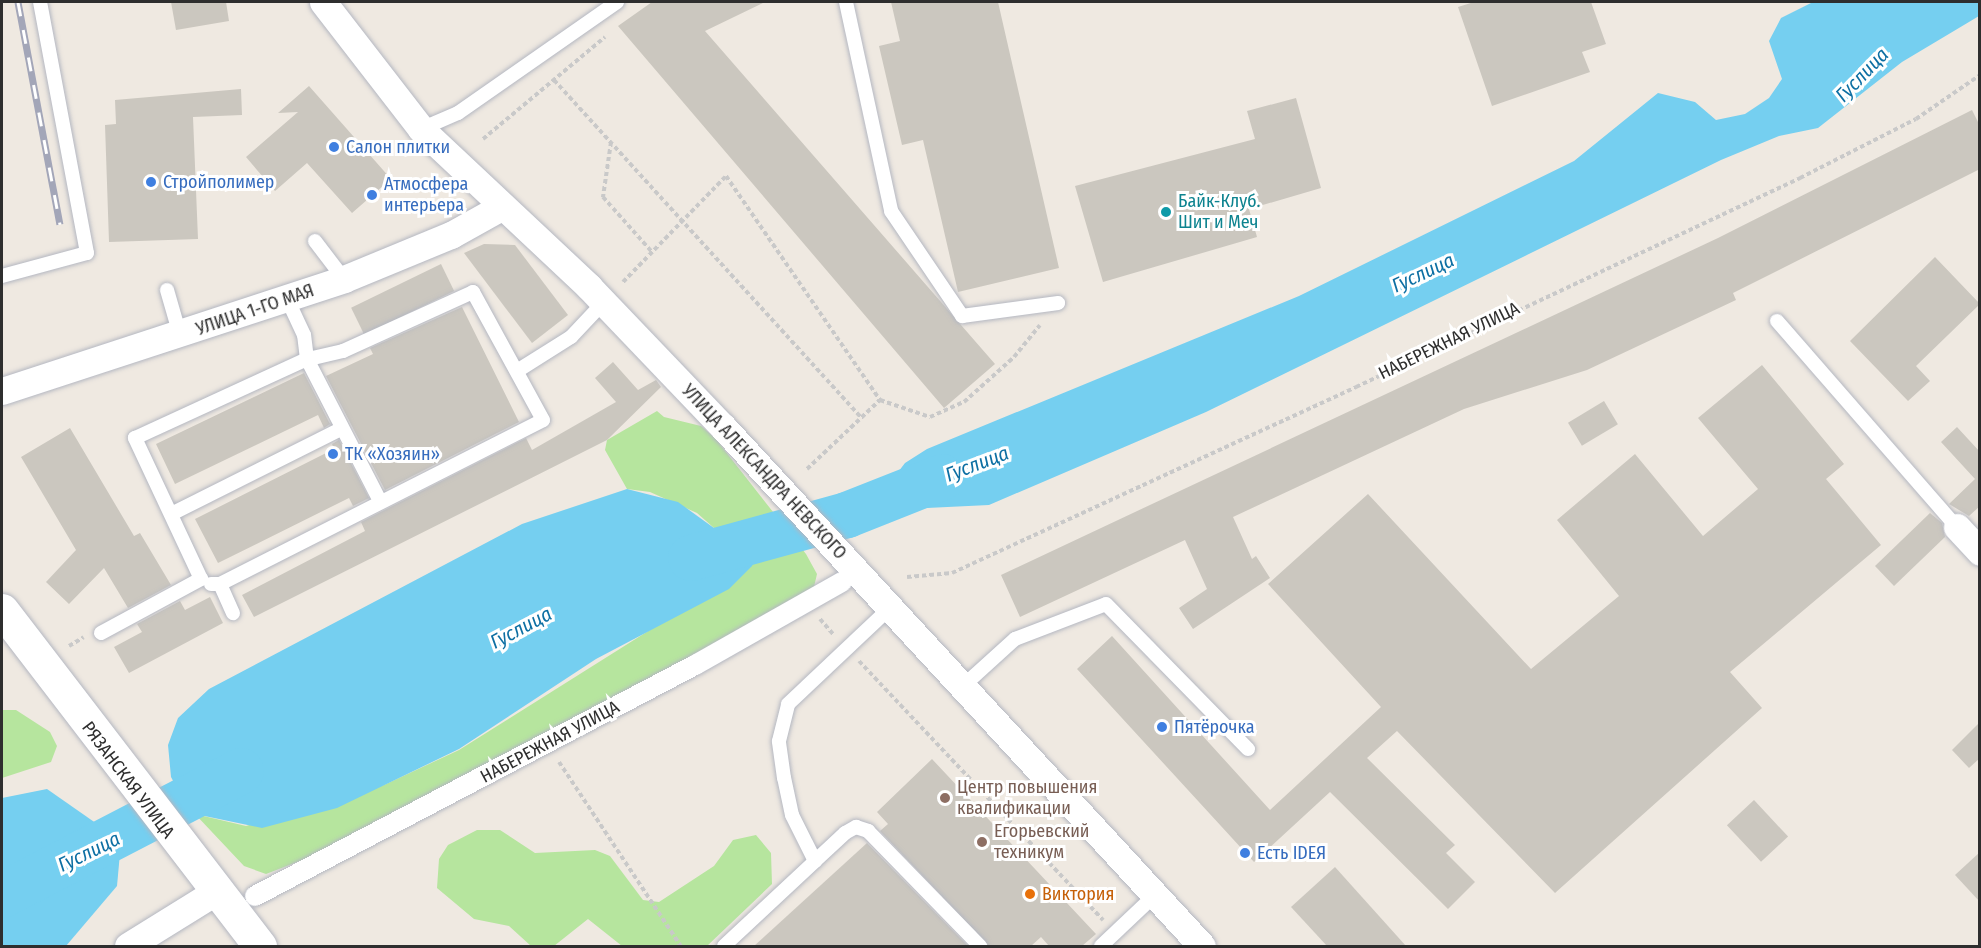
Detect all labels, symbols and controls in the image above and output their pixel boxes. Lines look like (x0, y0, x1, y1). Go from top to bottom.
water label: Гуслица (1830, 43, 1894, 107)
place label: Салон плитки (346, 136, 450, 158)
marker: Салон плитки (327, 140, 341, 154)
place label: Стройполимер (163, 171, 274, 193)
place label: Атмосфера интерьера (384, 174, 468, 216)
marker: Стройполимер (144, 175, 158, 189)
marker: Атмосфера интерьера (365, 188, 379, 202)
place label: Байк-Клуб. Шит и Меч (1178, 191, 1260, 234)
marker: Байк-Клуб. Шит и Меч (1159, 205, 1173, 219)
water label: Гуслица (1388, 248, 1458, 298)
street label: УЛИЦА 1-ГО МАЯ (193, 280, 317, 340)
street label: НАБЕРЕЖНАЯ УЛИЦА (1375, 298, 1523, 384)
street label: УЛИЦА АЛЕКСАНДРА НЕВСКОГО (677, 380, 851, 564)
water label: Гуслица (942, 441, 1012, 487)
place label: ТК «Хозяин» (345, 443, 440, 465)
marker: ТК «Хозяин» (326, 447, 340, 461)
water label: Гуслица (486, 602, 556, 654)
street label: НАБЕРЕЖНАЯ УЛИЦА (477, 696, 623, 788)
place label: Пятёрочка (1174, 716, 1254, 738)
street label: РЯЗАНСКАЯ УЛИЦА (77, 717, 179, 843)
marker: Пятёрочка (1155, 720, 1169, 734)
place label: Центр повышения квалификации (957, 777, 1097, 820)
marker: Центр повышения квалификации (938, 791, 952, 805)
place label: Егорьевский техникум (994, 821, 1090, 864)
water label: Гуслица (54, 827, 124, 877)
marker: Егорьевский техникум (975, 835, 989, 849)
place label: Есть IDЕЯ (1257, 842, 1326, 864)
marker: Есть IDЕЯ (1238, 846, 1252, 860)
place label: Виктория (1042, 883, 1114, 905)
marker: Виктория (1023, 887, 1037, 901)

